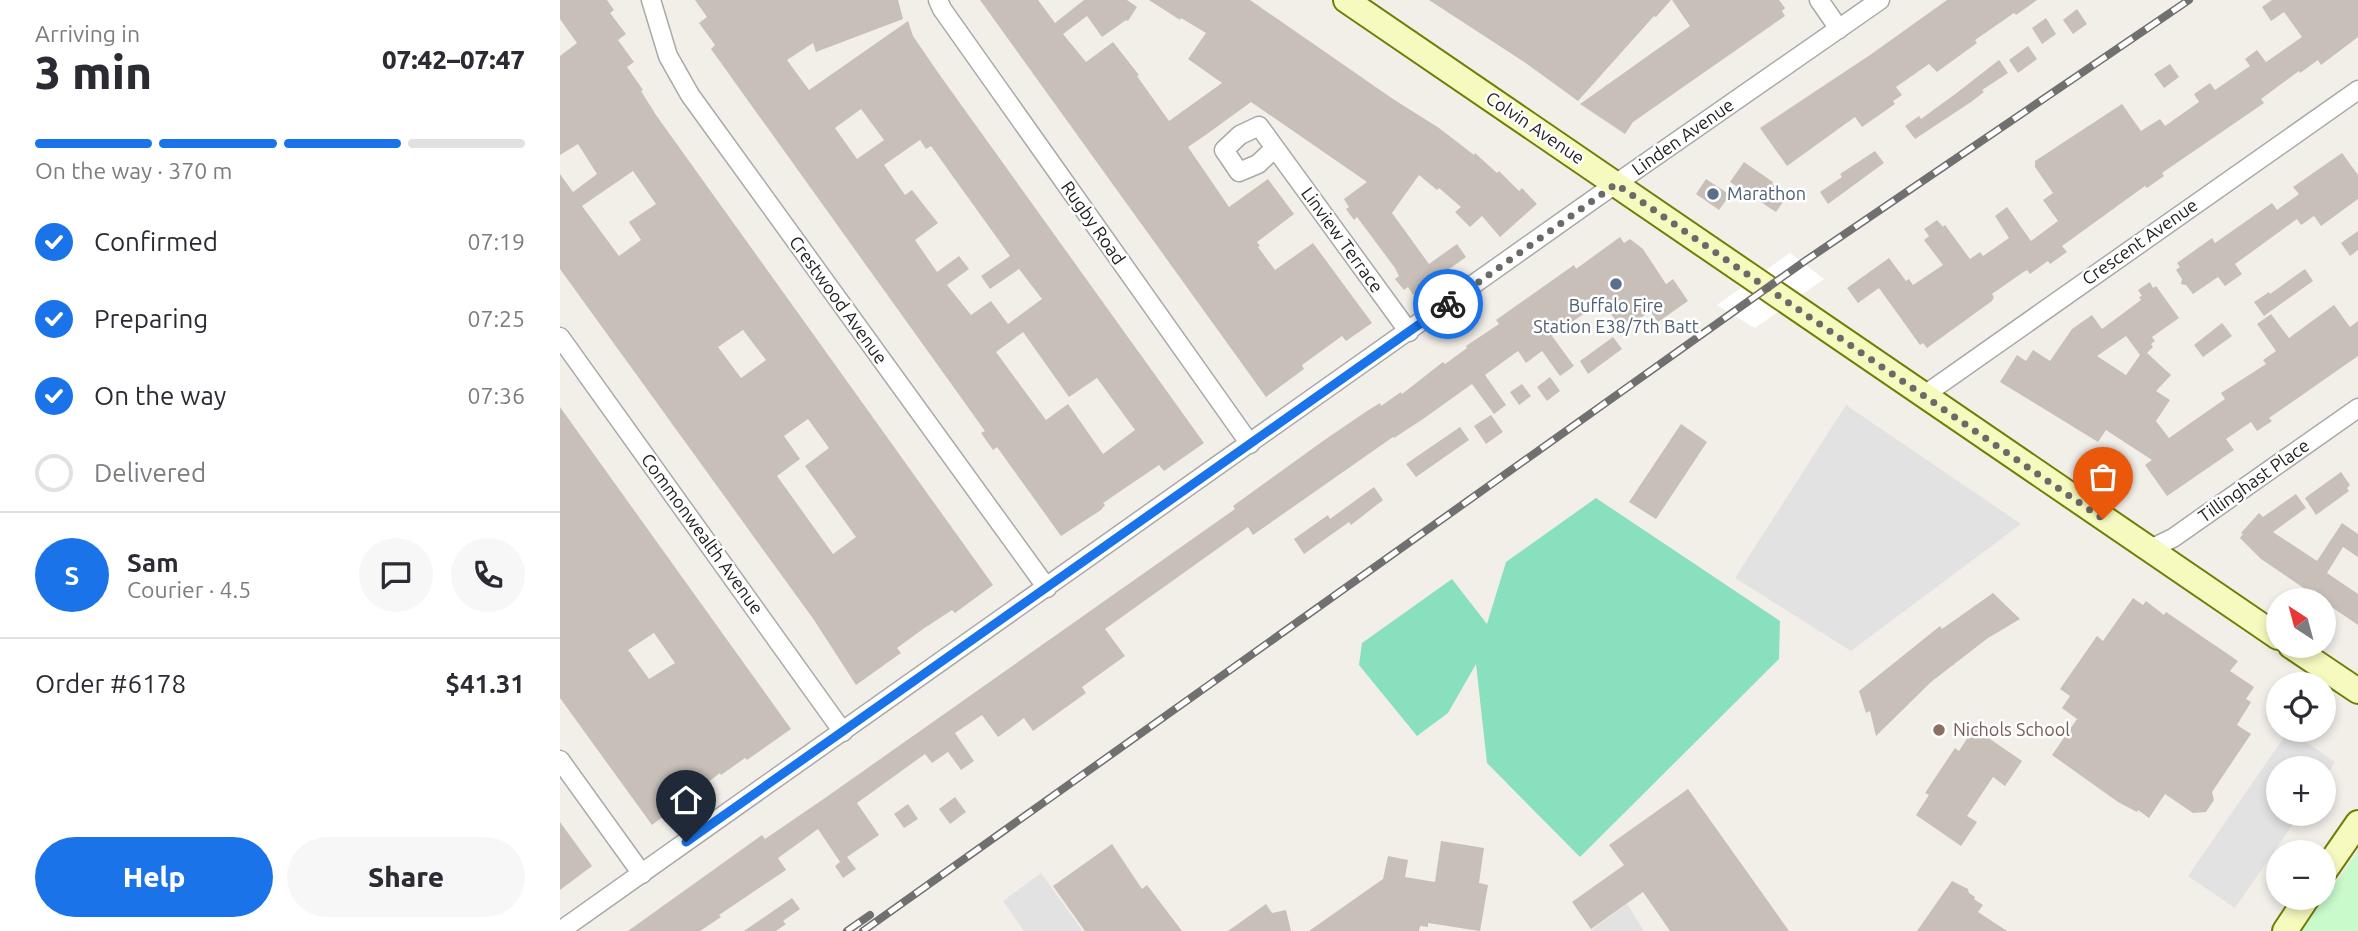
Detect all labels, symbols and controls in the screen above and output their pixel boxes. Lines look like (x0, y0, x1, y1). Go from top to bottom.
text: Arriving in (35, 21, 140, 46)
text: 07:42–07:47 (382, 45, 525, 74)
text: 3 min (35, 46, 152, 98)
street label: Colvin Avenue (1483, 87, 1589, 167)
street label: Linden Avenue (1628, 94, 1737, 179)
text: On the way · 370 m (35, 158, 232, 183)
street label: Rugby Road (1058, 177, 1130, 268)
street label: Linview Terrace (1298, 183, 1388, 296)
place label: Marathon (1727, 183, 1806, 203)
marker: Marathon (1705, 186, 1721, 202)
street label: Crescent Avenue (2078, 194, 2201, 288)
icon: check (35, 223, 73, 261)
text: Confirmed (94, 227, 218, 256)
text: 07:19 (467, 229, 525, 254)
street label: Crestwood Avenue (786, 232, 892, 367)
courier (1413, 269, 1483, 339)
marker: Buffalo Fire Station E38/7th Batt (1608, 276, 1624, 292)
icon: bike (1429, 285, 1467, 323)
place label: Buffalo Fire Station E38/7th Batt (1533, 295, 1699, 336)
icon: check (35, 300, 73, 338)
text: Preparing (94, 304, 208, 333)
text: 07:25 (467, 306, 525, 331)
icon: check (35, 377, 73, 415)
text: On the way (94, 381, 226, 410)
text: 07:36 (467, 383, 525, 408)
street label: Tillinghast Place (2194, 434, 2313, 526)
pin (2073, 447, 2133, 519)
street label: Commonwealth Avenue (638, 449, 768, 618)
text: Delivered (94, 458, 206, 487)
icon: bag (2084, 458, 2122, 496)
button: chat (359, 538, 433, 612)
button: phone (451, 538, 525, 612)
text: Sam (127, 548, 179, 577)
text: S (65, 561, 79, 590)
text: Courier · 4.5 (127, 577, 251, 602)
north arrow (2266, 588, 2336, 658)
map controls (2266, 588, 2336, 910)
text: Order #6178 (35, 669, 186, 698)
text: $41.31 (445, 669, 525, 698)
button: locate (2266, 672, 2336, 742)
place label: Nichols School (1953, 719, 2070, 739)
marker: Nichols School (1931, 722, 1947, 738)
button: + (2266, 756, 2336, 826)
pin (656, 770, 716, 842)
icon: home (667, 781, 705, 819)
button: Help (35, 837, 273, 917)
button: Share (287, 837, 525, 917)
button: − (2266, 840, 2336, 910)

